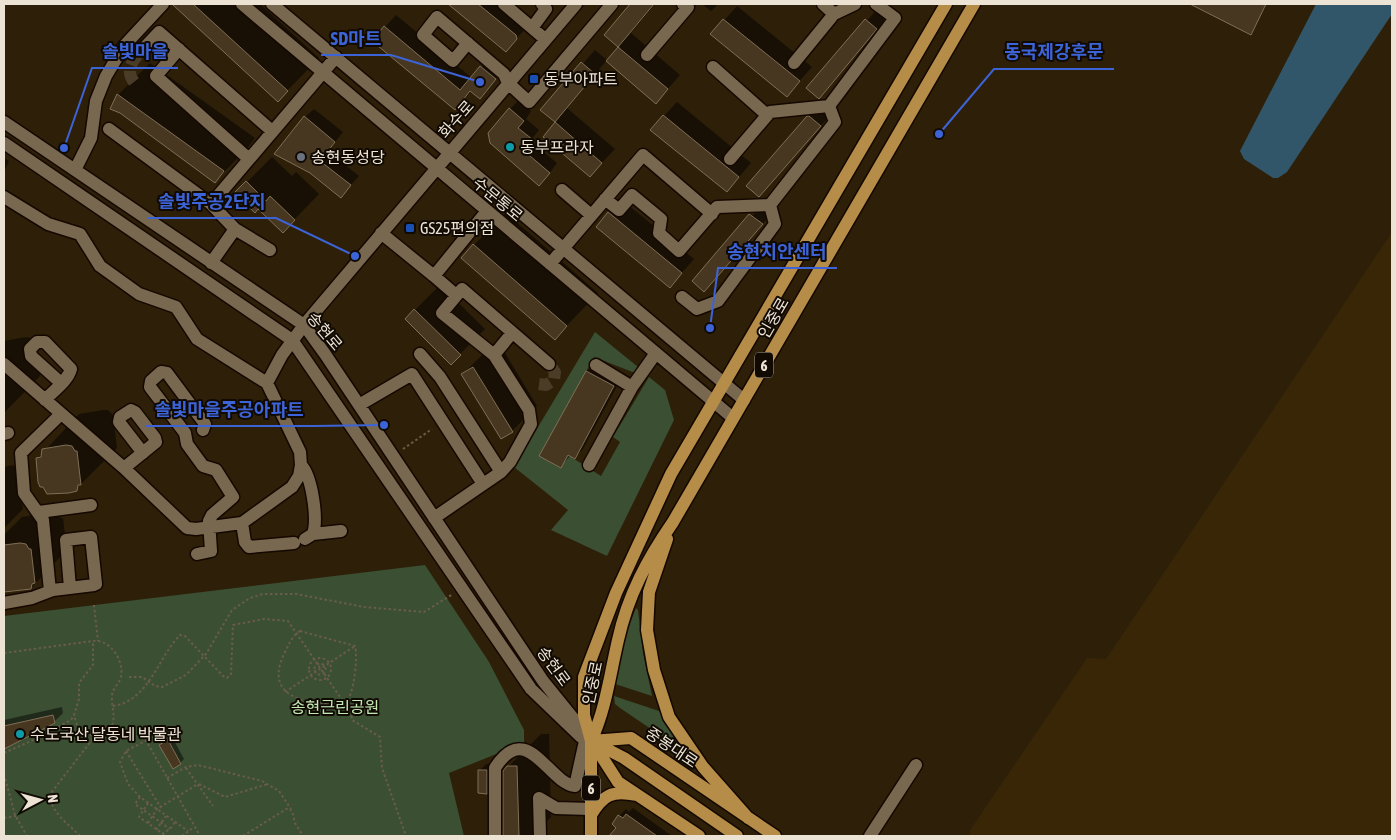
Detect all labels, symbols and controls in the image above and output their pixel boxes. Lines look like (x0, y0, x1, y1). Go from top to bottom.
callout: SD마트 (321, 22, 391, 55)
text: SD마트 (331, 28, 381, 49)
callout: 솔빛마을 (92, 35, 178, 68)
callout: 동국제강후문 (994, 36, 1114, 69)
text: 솔빛마을 (102, 41, 168, 62)
text: 동국제강후문 (1004, 41, 1104, 62)
place label: 동부아파트 (544, 70, 618, 88)
marker: 동부아파트 (528, 73, 540, 85)
street label: 화수로 (435, 96, 477, 142)
place label: 동부프라자 (520, 138, 594, 156)
marker: 동부프라자 (504, 141, 516, 153)
place label: 송현동성당 (311, 148, 385, 166)
marker: 송현동성당 (295, 151, 307, 163)
street label: 수문통로 (470, 173, 527, 225)
callout: 솔빛주공2단지 (148, 185, 276, 218)
text: 솔빛주공2단지 (158, 191, 266, 212)
place label: GS25편의점 (420, 219, 494, 237)
marker: GS25편의점 (404, 222, 416, 234)
callout: 송현치안센터 (718, 235, 837, 268)
text: 송현치안센터 (727, 241, 827, 262)
street label: 인중로 (754, 294, 792, 342)
street label: 송현로 (304, 308, 346, 354)
road number: 6 (755, 352, 773, 378)
callout: 솔빛마을주공아파트 (145, 393, 314, 426)
text: 솔빛마을주공아파트 (154, 399, 304, 420)
street label: 송현로 (534, 643, 574, 689)
street label: 인중로 (579, 659, 605, 706)
park label: 송현근린공원 (291, 698, 379, 716)
street label: 중봉대로 (643, 723, 702, 771)
place label: 수도국산 달동네 박물관 (30, 725, 182, 743)
marker: 수도국산 달동네 박물관 (14, 728, 26, 740)
north arrow (15, 775, 65, 825)
road number: 6 (582, 776, 600, 800)
text: N (45, 794, 61, 804)

